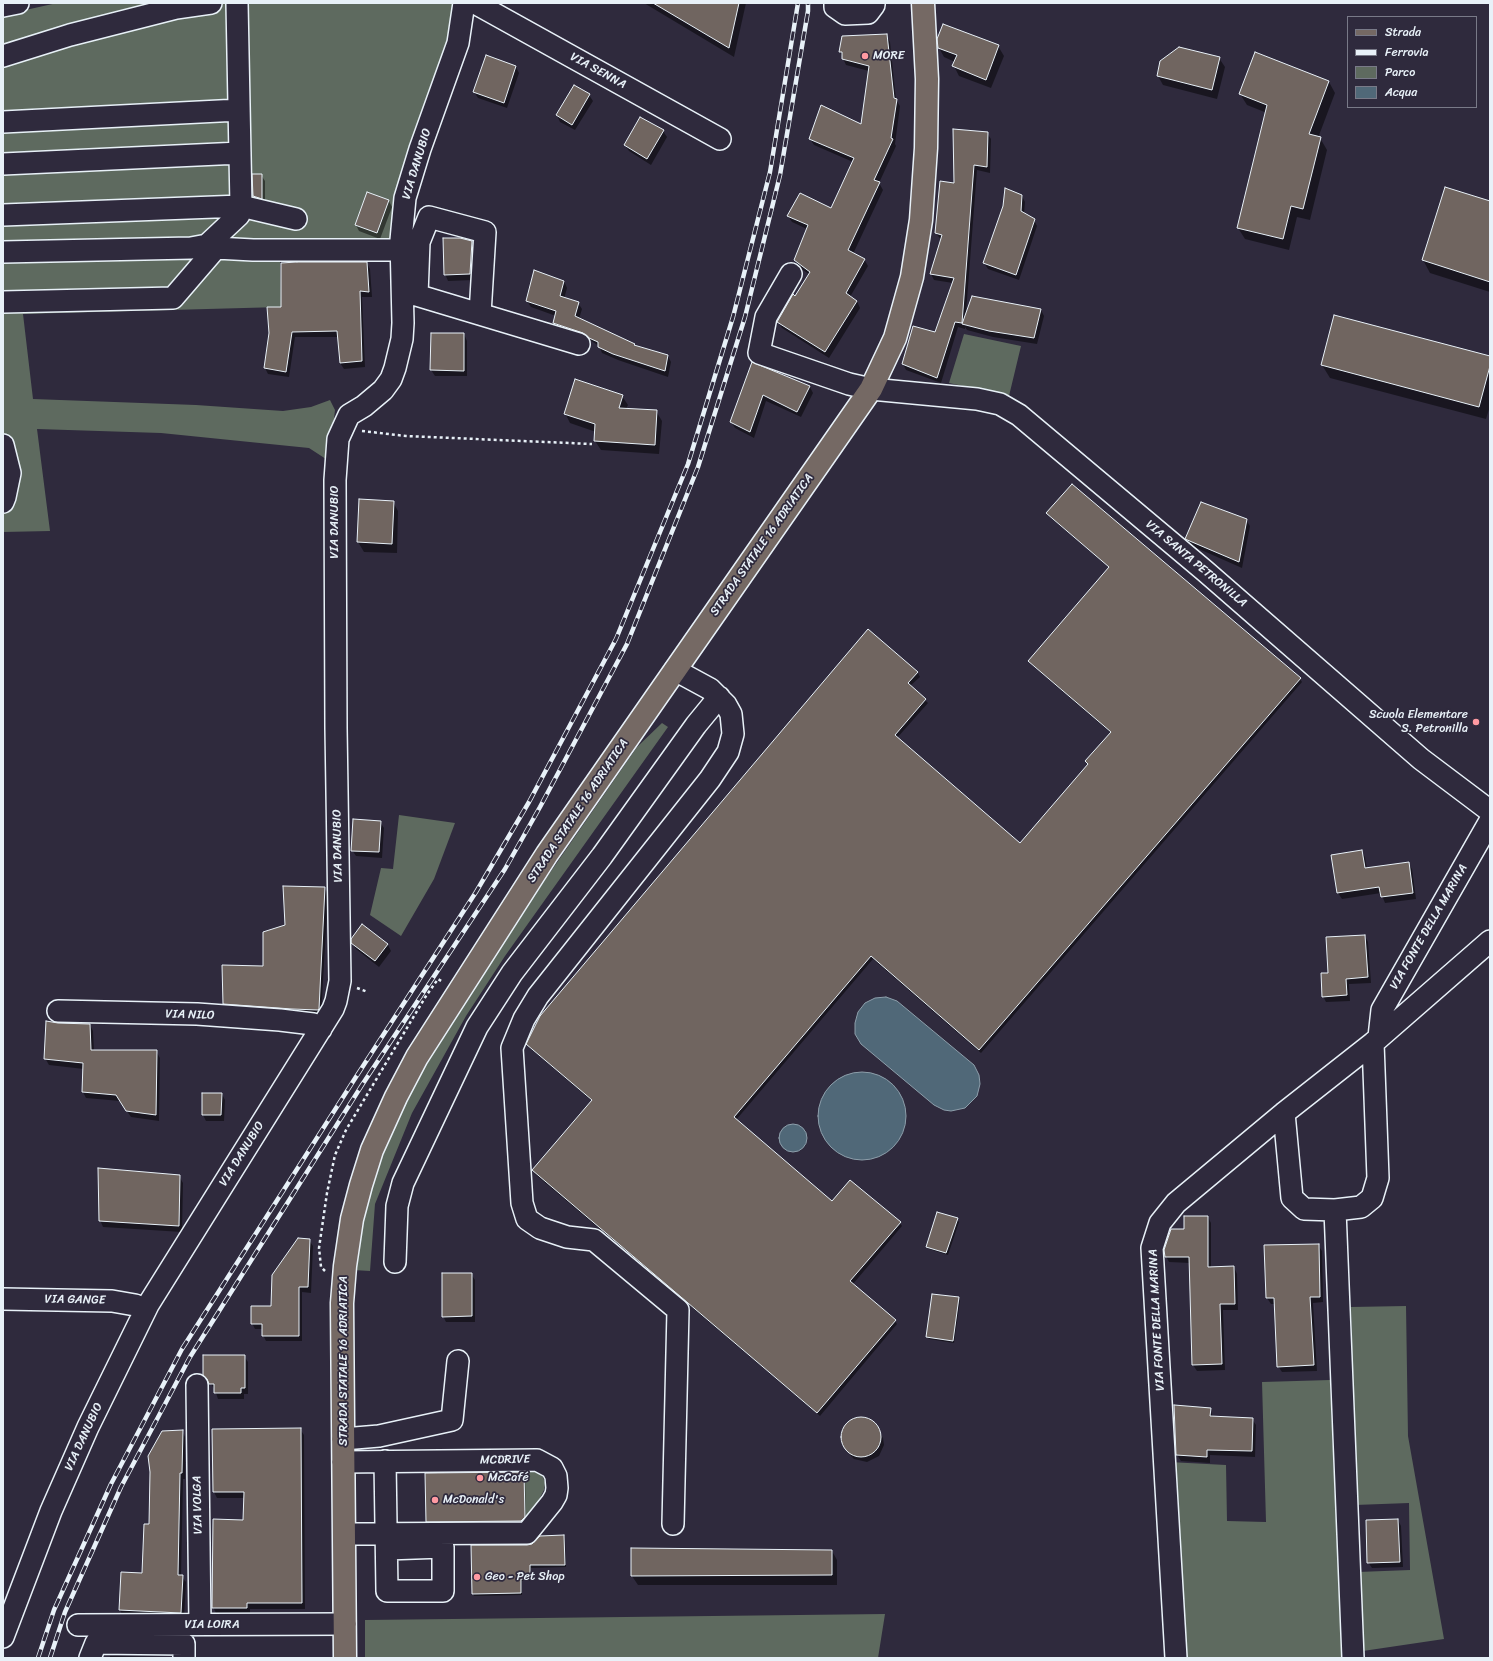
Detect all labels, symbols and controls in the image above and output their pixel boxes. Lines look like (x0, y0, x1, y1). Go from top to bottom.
legend (1347, 16, 1477, 108)
text: Strada (1385, 21, 1421, 43)
text: Ferrovia (1385, 41, 1429, 63)
place label: MORE (873, 49, 905, 63)
street label: VIA SENNA (568, 50, 628, 92)
marker: MORE (860, 51, 870, 61)
text: Parco (1385, 61, 1415, 83)
text: Acqua (1385, 81, 1417, 103)
street label: VIA DANUBIO (399, 127, 435, 201)
street label: STRADA STATALE 16 ADRIATICA (707, 471, 817, 619)
street label: VIA DANUBIO (328, 485, 342, 559)
street label: VIA SANTA PETRONILLA (1142, 517, 1250, 611)
place label: Scuola Elementare S. Petronilla (1369, 708, 1468, 736)
marker: Scuola Elementare S. Petronilla (1471, 717, 1481, 727)
street label: STRADA STATALE 16 ADRIATICA (525, 737, 631, 885)
street label: VIA DANUBIO (330, 809, 346, 883)
street label: VIA FONTE DELLA MARINA (1387, 862, 1471, 992)
street label: VIA NILO (165, 1007, 215, 1023)
street label: VIA DANUBIO (216, 1119, 268, 1189)
street label: VIA FONTE DELLA MARINA (1146, 1249, 1168, 1391)
street label: STRADA STATALE 16 ADRIATICA (337, 1276, 351, 1446)
street label: VIA GANGE (45, 1292, 105, 1308)
street label: VIA DANUBIO (62, 1401, 106, 1473)
street label: MCDRIVE (480, 1452, 530, 1468)
place label: McCafé (488, 1471, 529, 1485)
marker: McCafé (475, 1473, 485, 1483)
street label: VIA VOLGA (190, 1476, 206, 1534)
place label: McDonald's (443, 1493, 504, 1507)
marker: McDonald's (430, 1495, 440, 1505)
place label: Geo - Pet Shop (485, 1570, 565, 1584)
marker: Geo - Pet Shop (472, 1572, 482, 1582)
street label: VIA LOIRA (185, 1618, 239, 1632)

